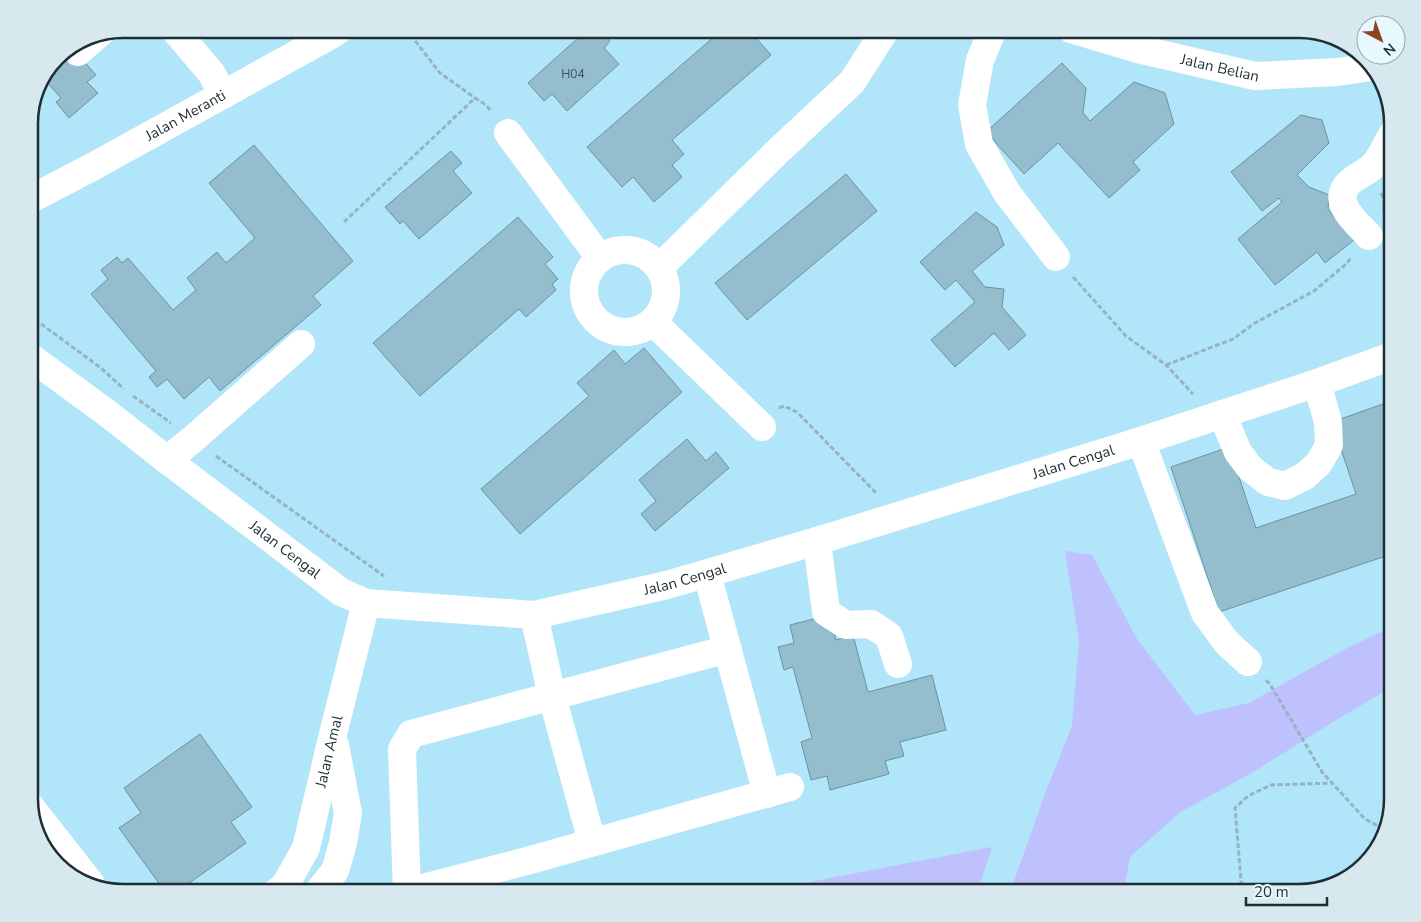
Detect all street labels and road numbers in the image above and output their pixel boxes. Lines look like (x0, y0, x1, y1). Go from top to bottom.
street label: Jalan Belian (1178, 49, 1261, 87)
street label: Jalan Meranti (141, 85, 229, 146)
street label: Jalan Cengal (1029, 440, 1117, 484)
street label: Jalan Cengal (244, 515, 325, 584)
street label: Jalan Cengal (641, 558, 729, 600)
street label: Jalan Amal (310, 712, 348, 791)

